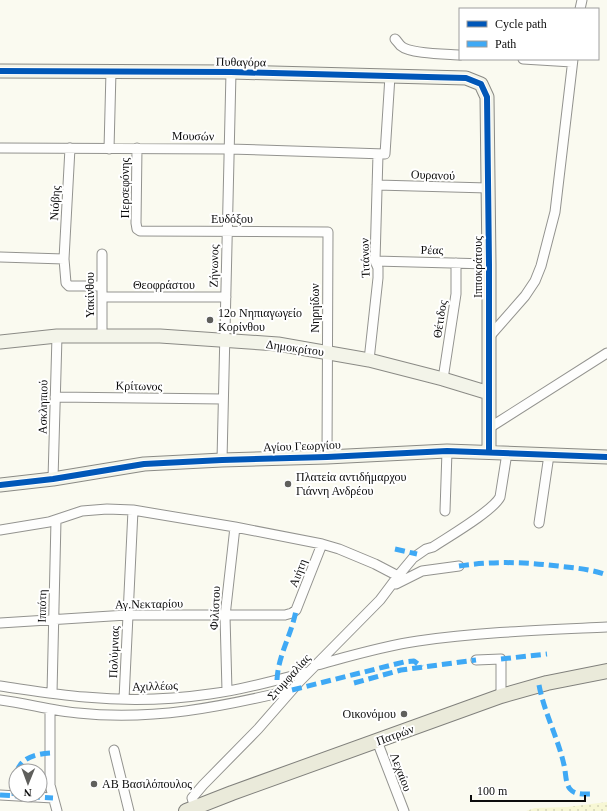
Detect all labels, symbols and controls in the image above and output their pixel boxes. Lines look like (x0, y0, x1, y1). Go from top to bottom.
legend (459, 8, 599, 60)
text: Cycle path (495, 17, 547, 31)
text: Path (495, 37, 516, 51)
street label: Πυθαγόρα (216, 55, 267, 69)
street label: Μουσών (172, 129, 215, 143)
street label: Περσεφόνης (118, 157, 132, 218)
street label: Ουρανού (411, 167, 455, 183)
street label: Νιόβης (47, 185, 63, 221)
street label: Ευδόξου (211, 212, 253, 226)
street label: Ιπποκράτους (471, 236, 485, 298)
street label: Τιτάνων (357, 237, 373, 278)
street label: Ρέας (420, 243, 444, 257)
street label: Ζήνωνος (207, 244, 221, 288)
street label: Υακίνθου (83, 272, 97, 318)
street label: Θεοφράστου (133, 278, 195, 292)
street label: Νηρηίδων (308, 283, 322, 333)
street label: Θέτιδος (430, 299, 450, 339)
place label: 12ο Νηπιαγωγείο Κορίνθου (218, 306, 302, 334)
marker: 12ο Νηπιαγωγείο Κορίνθου (205, 315, 215, 325)
street label: Δημοκρίτου (265, 337, 325, 359)
street label: Κρίτωνος (115, 379, 163, 393)
street label: Ασκληπιού (36, 380, 50, 434)
street label: Αγίου Γεωργίου (263, 438, 341, 454)
place label: Πλατεία αντιδήμαρχου Γιάννη Ανδρέου (296, 470, 407, 498)
marker: Πλατεία αντιδήμαρχου Γιάννη Ανδρέου (283, 479, 293, 489)
street label: Αιήτη (286, 557, 310, 589)
street label: Φιλίστου (207, 585, 223, 630)
street label: Ιππότη (35, 589, 49, 623)
street label: Αγ.Νεκταρίου (115, 596, 183, 612)
street label: Πολύμνιας (106, 625, 122, 678)
street label: Στυμφαλίας (265, 651, 314, 703)
street label: Αχιλλέως (132, 678, 178, 694)
place label: Οικονόμου (343, 707, 396, 721)
marker: Οικονόμου (399, 709, 409, 719)
street label: Πατρών (374, 722, 416, 748)
street label: Λεχαίου (387, 751, 415, 793)
north arrow (8, 763, 48, 803)
place label: ΑΒ Βασιλόπουλος (102, 777, 192, 791)
scale bar (471, 777, 585, 803)
marker: ΑΒ Βασιλόπουλος (89, 779, 99, 789)
text: 100 m (477, 784, 508, 798)
text: N (24, 787, 32, 799)

